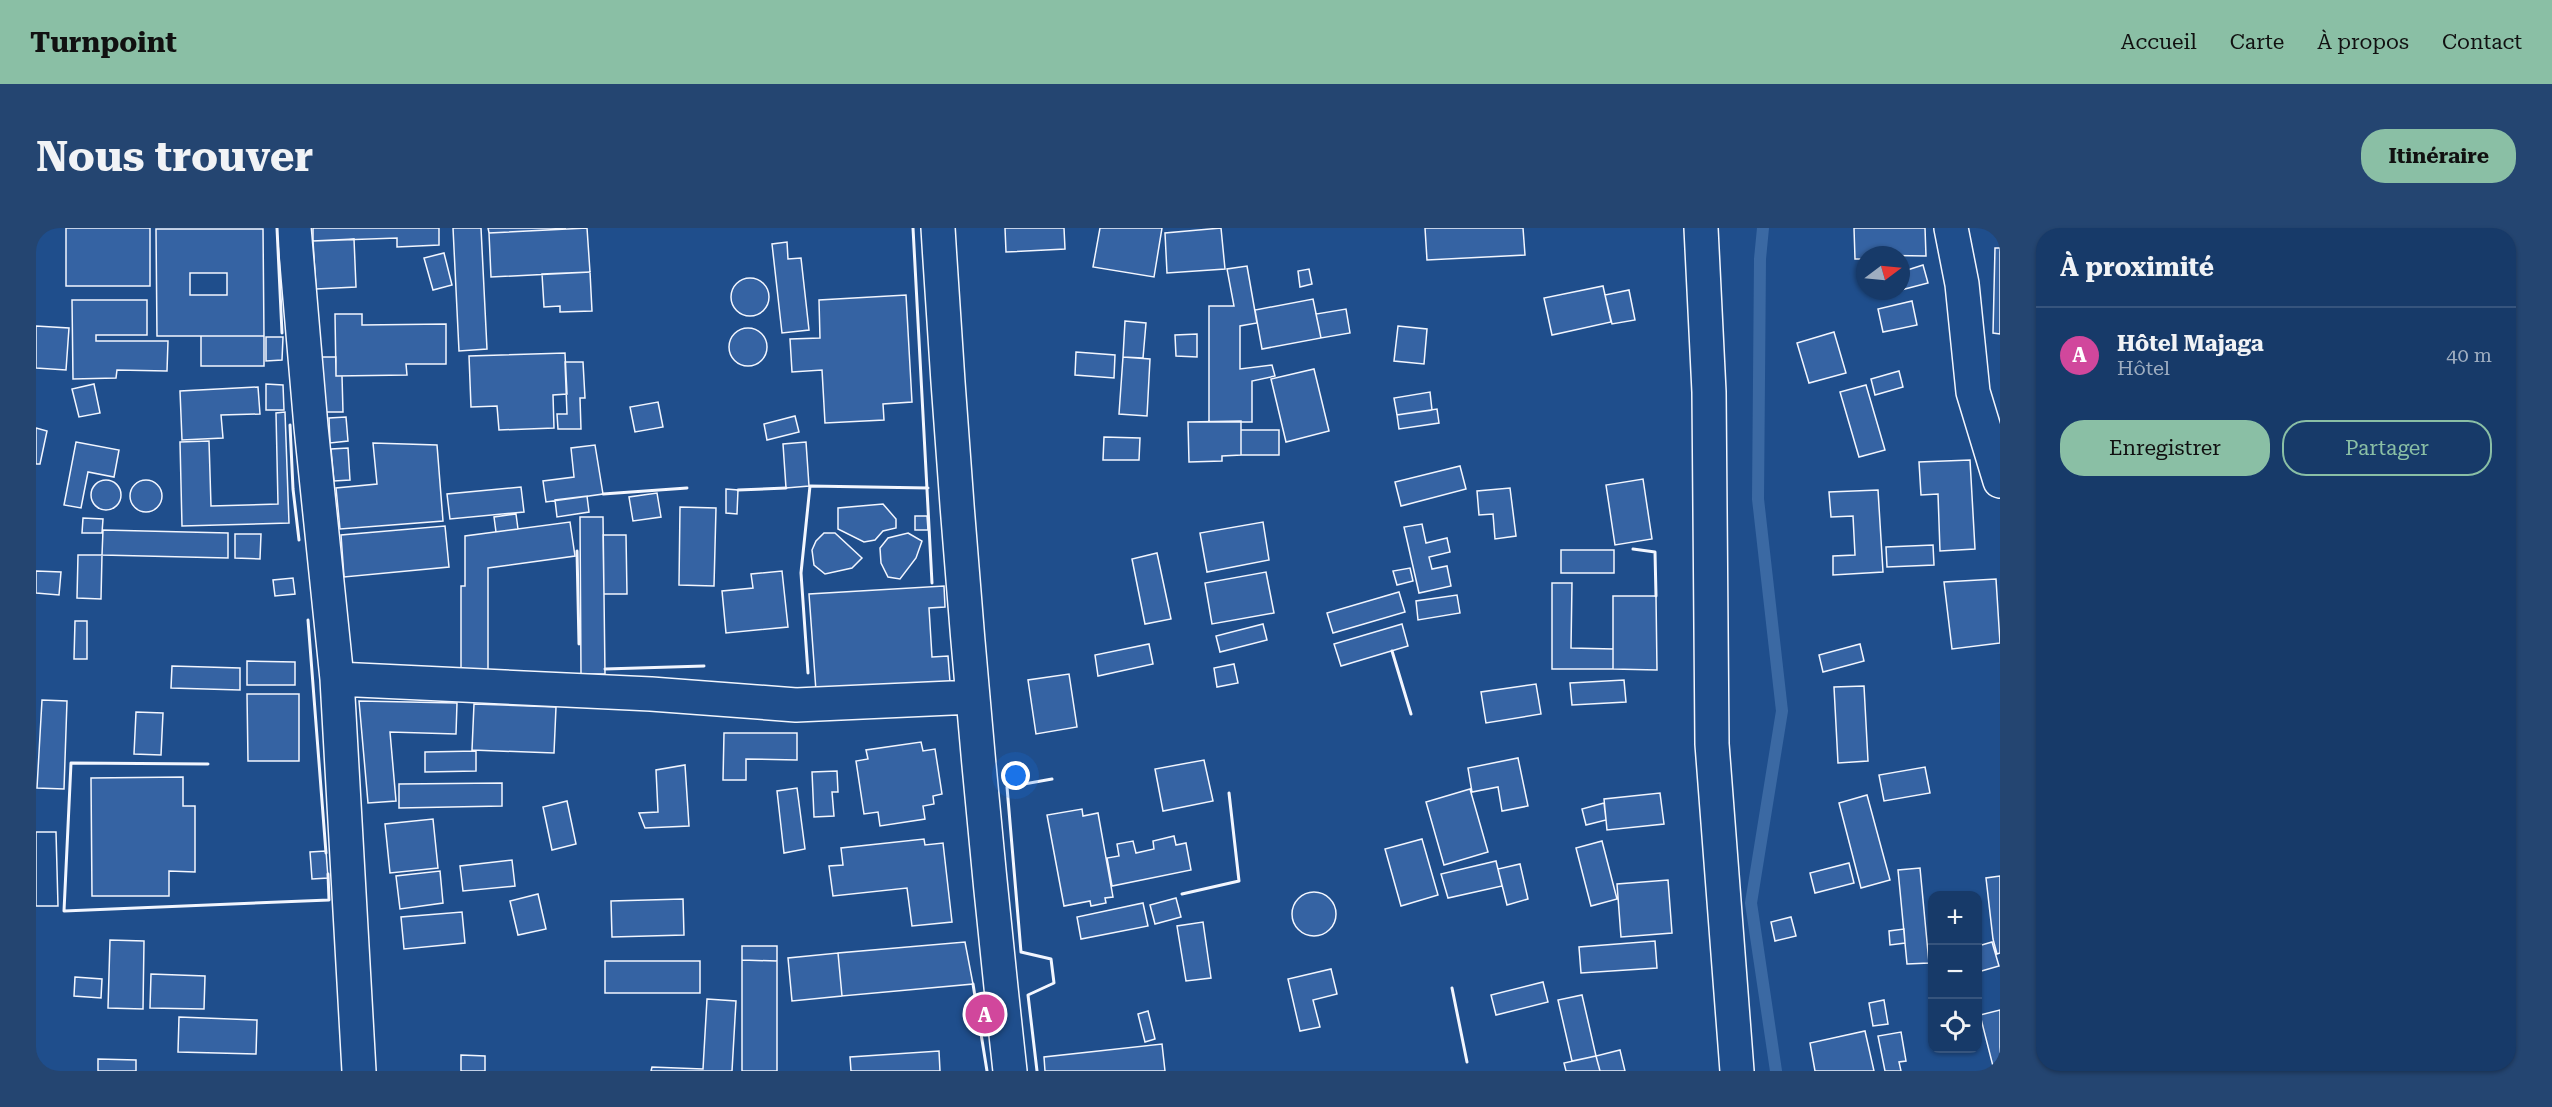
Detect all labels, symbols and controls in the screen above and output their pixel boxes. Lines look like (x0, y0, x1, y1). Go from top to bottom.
text: Turnpoint (30, 26, 177, 59)
text: Accueil (2121, 30, 2197, 54)
text: Carte (2230, 30, 2284, 54)
text: À propos (2317, 30, 2409, 54)
text: Contact (2442, 30, 2522, 54)
button: Itinéraire (2361, 129, 2516, 183)
text: Nous trouver (36, 132, 313, 181)
north arrow (1856, 246, 1910, 300)
text: À proximité (2060, 252, 2214, 282)
text: Hôtel Majaga (2117, 331, 2264, 356)
text: A (2072, 343, 2087, 367)
text: 40 m (2446, 343, 2492, 367)
text: Hôtel (2117, 356, 2170, 380)
button: Enregistrer (2060, 420, 2270, 476)
button: Partager (2282, 420, 2492, 476)
your location (1001, 761, 1030, 790)
map controls (1928, 891, 1982, 1053)
button: + (1928, 891, 1982, 945)
button: − (1928, 945, 1982, 999)
pin: A (966, 992, 1004, 1036)
button: locate (1928, 999, 1982, 1053)

